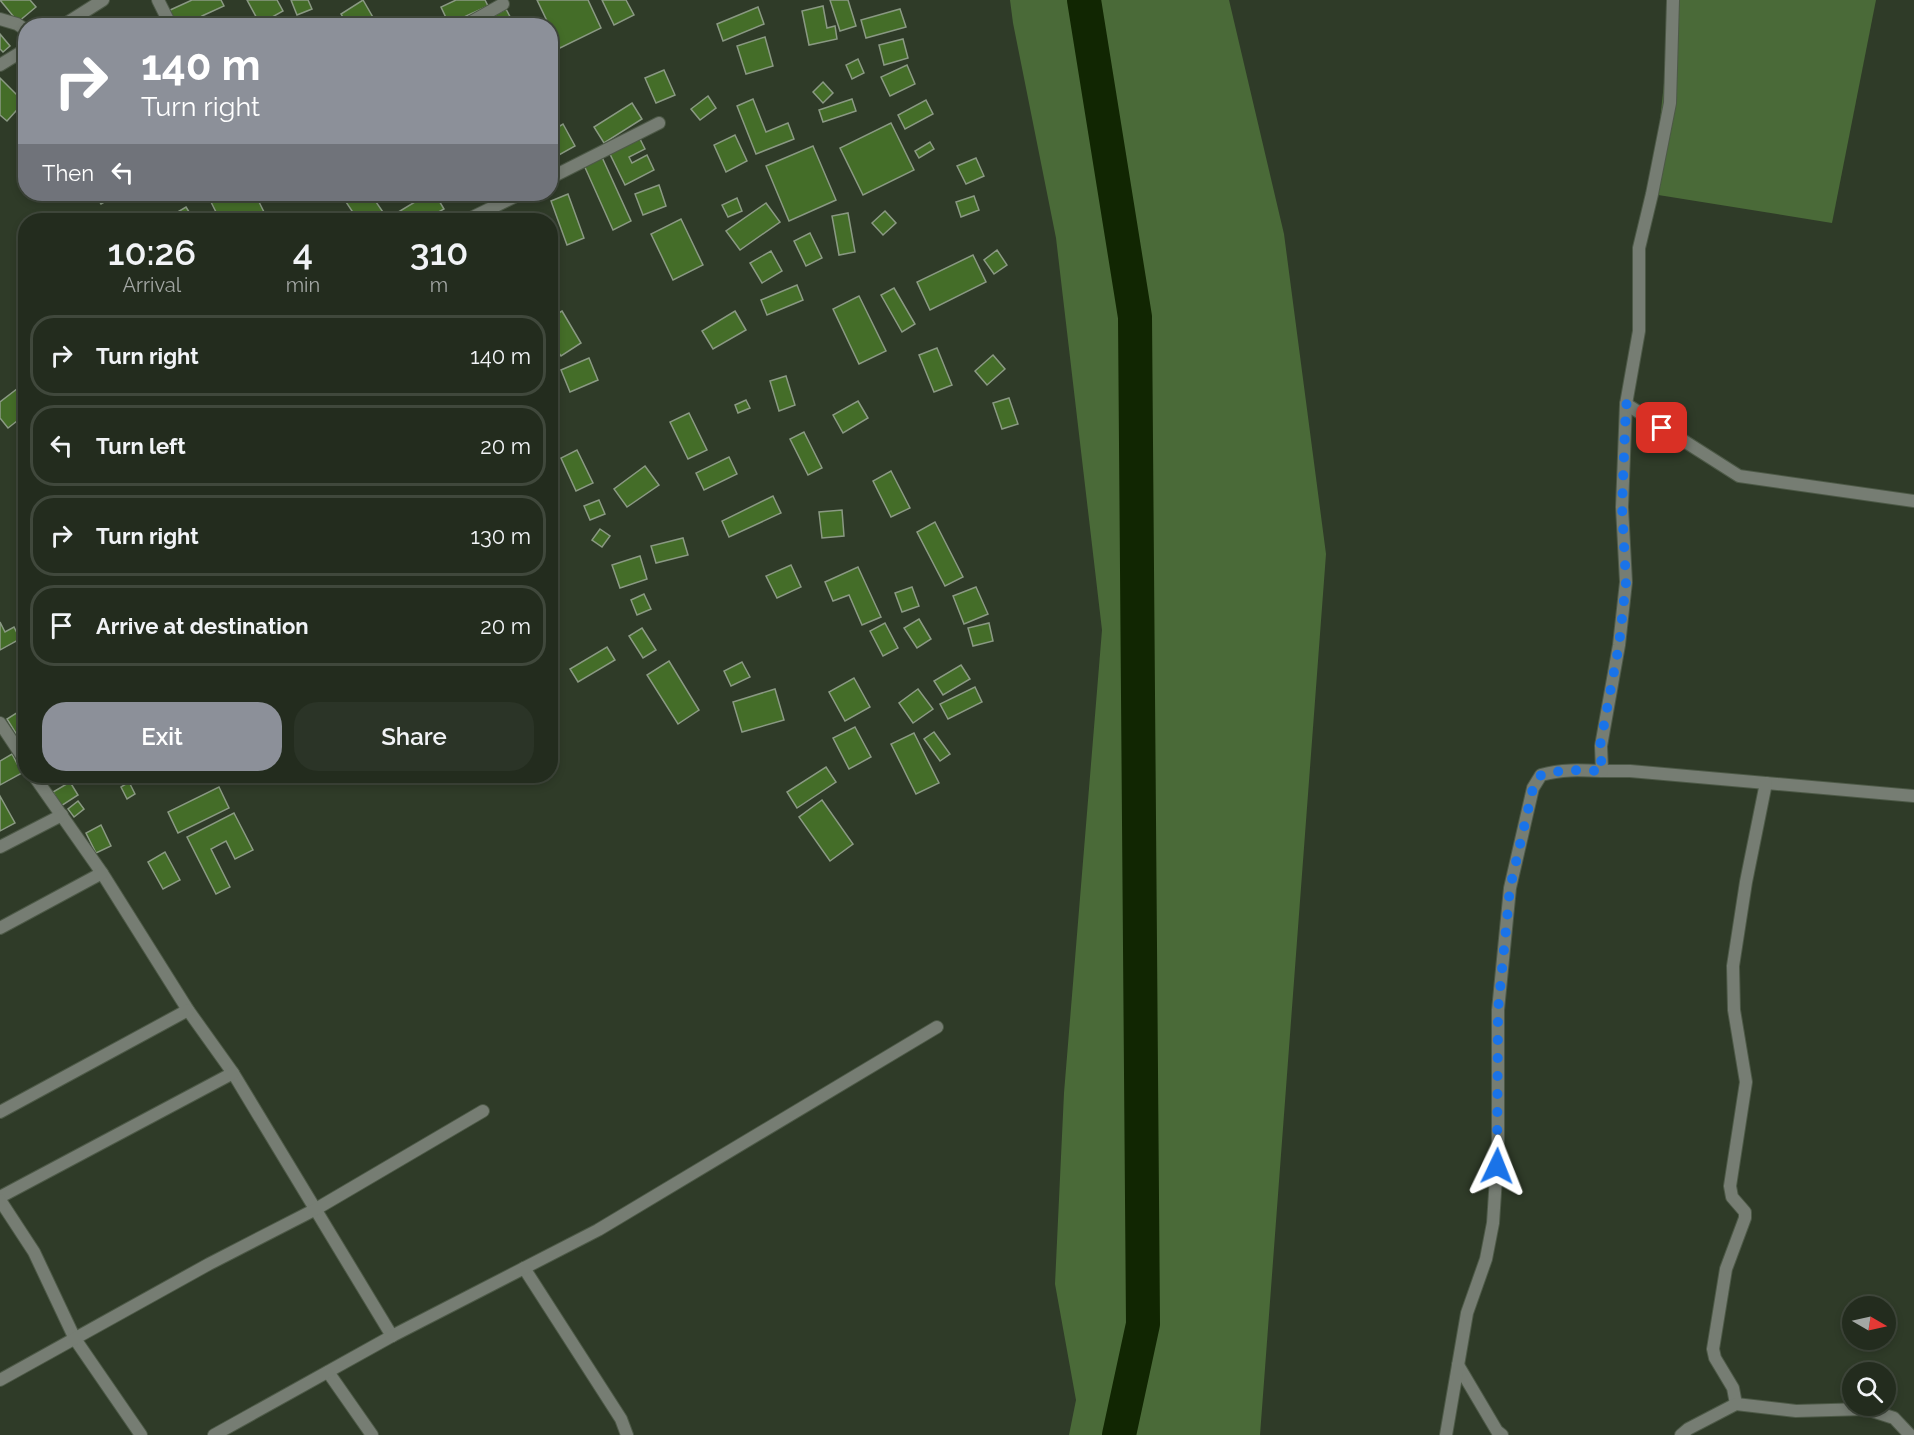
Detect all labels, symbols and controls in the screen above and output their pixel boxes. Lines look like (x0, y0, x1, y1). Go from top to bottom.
text: 140 m (141, 41, 261, 90)
icon: right (42, 42, 120, 120)
text: Turn right (141, 91, 260, 122)
icon: left (106, 156, 139, 189)
text: Then (42, 160, 94, 186)
text: 10:26 (108, 231, 196, 273)
text: 4 (293, 231, 313, 273)
text: 310 (410, 231, 468, 273)
text: Arrival (123, 273, 181, 297)
text: min (286, 273, 320, 297)
text: m (430, 273, 448, 297)
icon: right (45, 339, 78, 372)
text: Turn right (96, 343, 199, 369)
text: 140 m (470, 343, 531, 369)
pin (1636, 402, 1687, 453)
icon: arrive (1645, 411, 1678, 444)
icon: left (45, 429, 78, 462)
text: Turn left (96, 433, 186, 459)
text: 20 m (480, 433, 531, 459)
icon: right (45, 519, 78, 552)
text: Turn right (96, 523, 199, 549)
text: 130 m (471, 523, 531, 549)
icon: arrive (45, 609, 78, 642)
text: Arrive at destination (96, 613, 309, 639)
text: 20 m (480, 613, 531, 639)
button: Exit (42, 702, 282, 771)
button: Share (294, 702, 534, 771)
position arrow (1465, 1134, 1529, 1198)
north arrow (1842, 1296, 1896, 1350)
map controls (1842, 1296, 1896, 1416)
button: search (1842, 1362, 1896, 1416)

